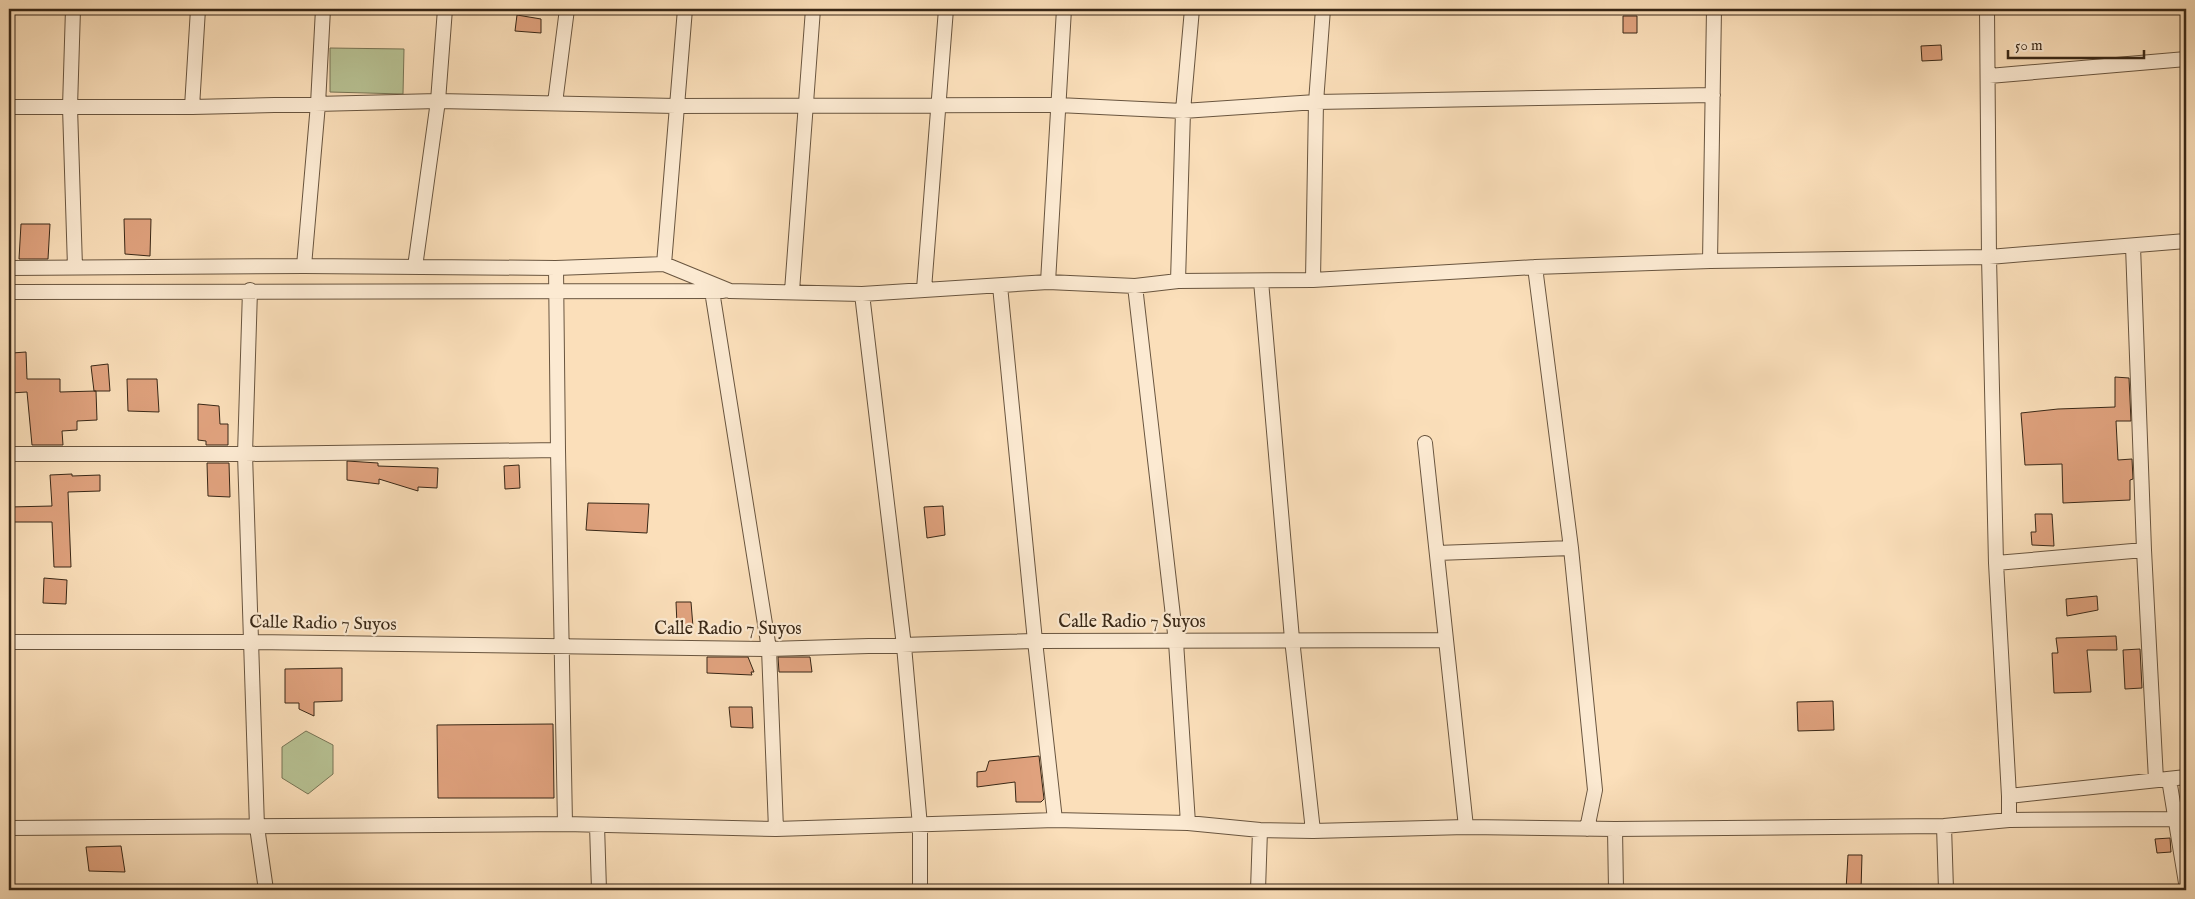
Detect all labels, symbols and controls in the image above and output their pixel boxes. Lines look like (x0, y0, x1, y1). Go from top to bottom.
scale bar (2008, 28, 2144, 60)
text: 50 m (2015, 36, 2043, 55)
street label: Calle Radio 7 Suyos (249, 611, 397, 637)
street label: Calle Radio 7 Suyos (1058, 611, 1206, 634)
street label: Calle Radio 7 Suyos (654, 618, 802, 641)

